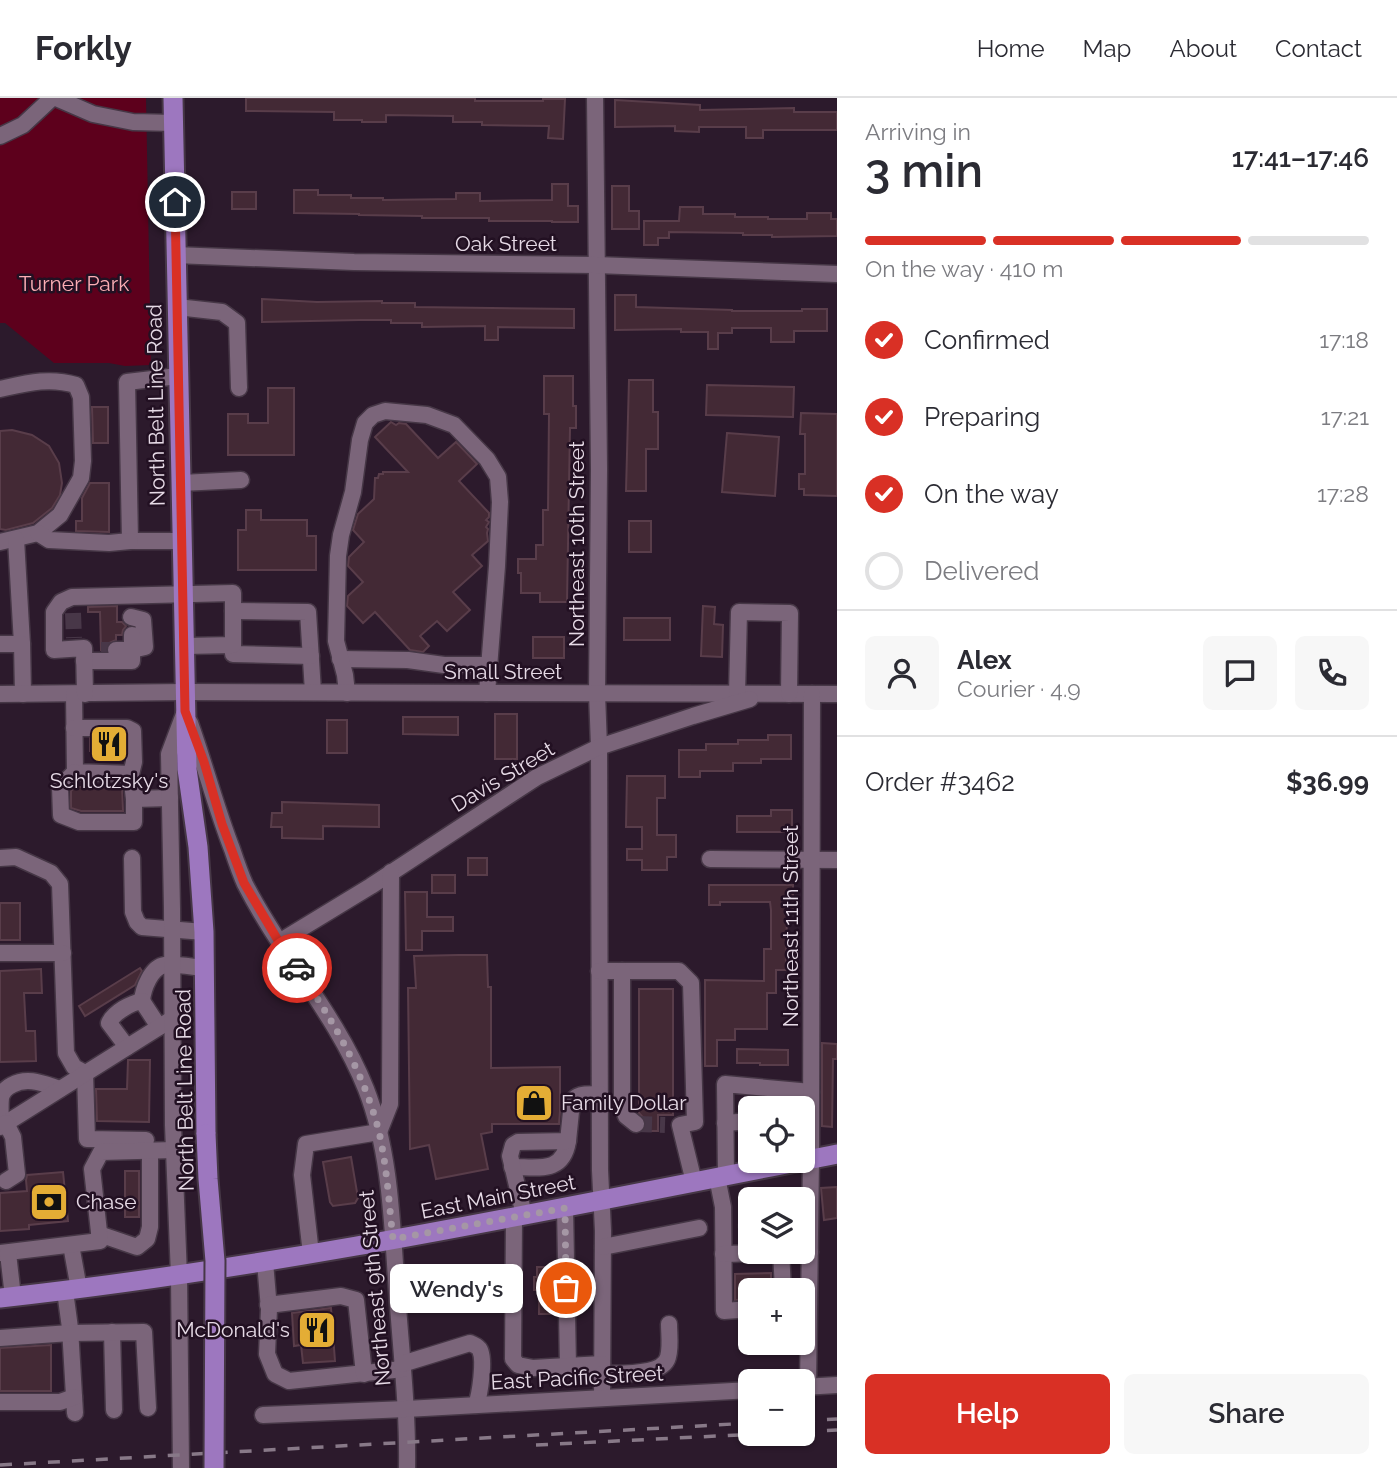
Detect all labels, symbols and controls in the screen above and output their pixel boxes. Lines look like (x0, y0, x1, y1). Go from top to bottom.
text: Forkly (35, 29, 132, 68)
text: Home (977, 34, 1045, 63)
text: Map (1083, 34, 1131, 63)
text: About (1169, 34, 1237, 63)
text: Contact (1275, 34, 1362, 63)
text: Arriving in (865, 118, 971, 145)
text: 17:41–17:46 (1232, 143, 1369, 173)
text: 3 min (865, 144, 983, 198)
pin (145, 172, 205, 232)
icon: home (156, 183, 194, 221)
street label: Oak Street (455, 231, 557, 256)
text: On the way · 410 m (865, 255, 1063, 282)
park label: Turner Park (19, 271, 129, 296)
street label: North Belt Line Road (141, 304, 170, 506)
icon: check (865, 321, 903, 359)
text: Confirmed (924, 325, 1050, 355)
text: 17:18 (1319, 326, 1369, 353)
icon: check (865, 398, 903, 436)
text: Preparing (924, 402, 1040, 432)
text: 17:21 (1321, 403, 1369, 430)
street label: Northeast 10th Street (564, 441, 589, 647)
icon: check (865, 475, 903, 513)
text: On the way (924, 479, 1059, 509)
text: 17:28 (1317, 480, 1369, 507)
text: Delivered (924, 556, 1039, 586)
button: person (865, 636, 939, 710)
button: chat (1203, 636, 1277, 710)
button: phone (1295, 636, 1369, 710)
text: Alex (957, 645, 1012, 675)
street label: Small Street (444, 659, 562, 684)
text: Courier · 4.9 (957, 675, 1081, 702)
restaurant icon: Schlotzsky's (88, 723, 130, 765)
street label: Davis Street (447, 736, 559, 817)
text: Order #3462 (865, 767, 1015, 797)
text: $36.99 (1286, 767, 1369, 797)
place label: Schlotzsky's (50, 768, 168, 793)
street label: Northeast 11th Street (778, 825, 803, 1027)
courier (262, 933, 332, 1003)
icon: car (278, 949, 316, 987)
street label: North Belt Line Road (170, 989, 199, 1191)
shop icon: Family Dollar (513, 1082, 555, 1124)
place label: Family Dollar (561, 1090, 687, 1115)
map controls (738, 1096, 815, 1446)
button: locate (738, 1096, 815, 1173)
street label: East Main Street (419, 1169, 577, 1224)
bank icon: Chase (28, 1181, 70, 1223)
button: layers (738, 1187, 815, 1264)
place label: Chase (76, 1189, 137, 1214)
street label: Northeast 9th Street (353, 1189, 396, 1387)
pin (536, 1258, 596, 1318)
callout: Wendy's (391, 1264, 524, 1312)
icon: bag (547, 1269, 585, 1307)
text: Wendy's (410, 1275, 503, 1302)
button: + (738, 1278, 815, 1355)
restaurant icon: McDonald's (296, 1309, 338, 1351)
place label: McDonald's (176, 1317, 290, 1342)
street label: East Pacific Street (490, 1360, 664, 1395)
button: − (738, 1369, 815, 1446)
button: Help (865, 1374, 1110, 1454)
button: Share (1124, 1374, 1369, 1454)

